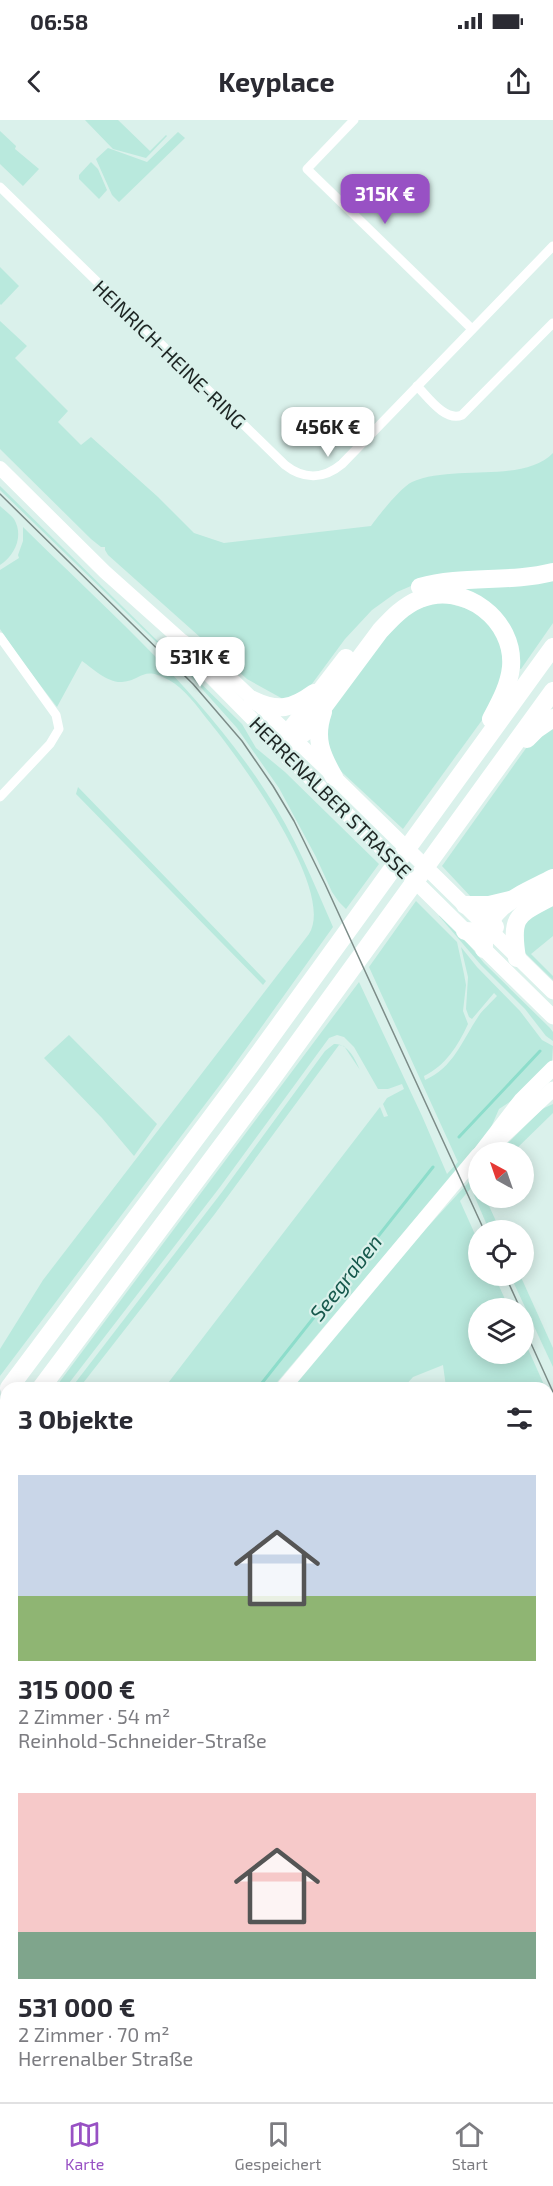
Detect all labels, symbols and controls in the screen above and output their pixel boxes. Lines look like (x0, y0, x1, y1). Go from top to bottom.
text: 06:58 (30, 8, 88, 34)
icon: back (18, 65, 51, 98)
text: Keyplace (218, 65, 335, 97)
icon: share (502, 65, 535, 98)
pin: 315K € (336, 174, 434, 225)
text: 315K € (355, 181, 415, 205)
street label: HEINRICH-HEINE-RING (88, 275, 252, 433)
pin: 456K € (279, 407, 377, 458)
text: 456K € (295, 414, 361, 438)
pin: 531K € (151, 637, 249, 688)
text: 531K € (170, 644, 230, 668)
street label: HERRENALBER STRASSE (245, 711, 417, 883)
north arrow (468, 1142, 534, 1208)
map controls (468, 1142, 534, 1364)
button: locate (468, 1220, 534, 1286)
water label: Seegraben (304, 1229, 386, 1325)
button: layers (468, 1298, 534, 1364)
icon: filters (503, 1402, 536, 1435)
text: 3 Objekte (18, 1403, 133, 1434)
icon: home (223, 1514, 331, 1622)
text: 315 000 € (18, 1673, 135, 1704)
text: 2 Zimmer · 54 m² (18, 1704, 170, 1728)
text: Reinhold-Schneider-Straße (18, 1728, 267, 1752)
icon: home (223, 1832, 331, 1940)
text: 531 000 € (18, 1991, 135, 2022)
text: 2 Zimmer · 70 m² (18, 2022, 170, 2046)
text: Herrenalber Straße (18, 2046, 193, 2070)
tab: Karte (65, 2118, 104, 2173)
tab: Gespeichert (235, 2118, 321, 2173)
tab: Start (452, 2118, 488, 2173)

